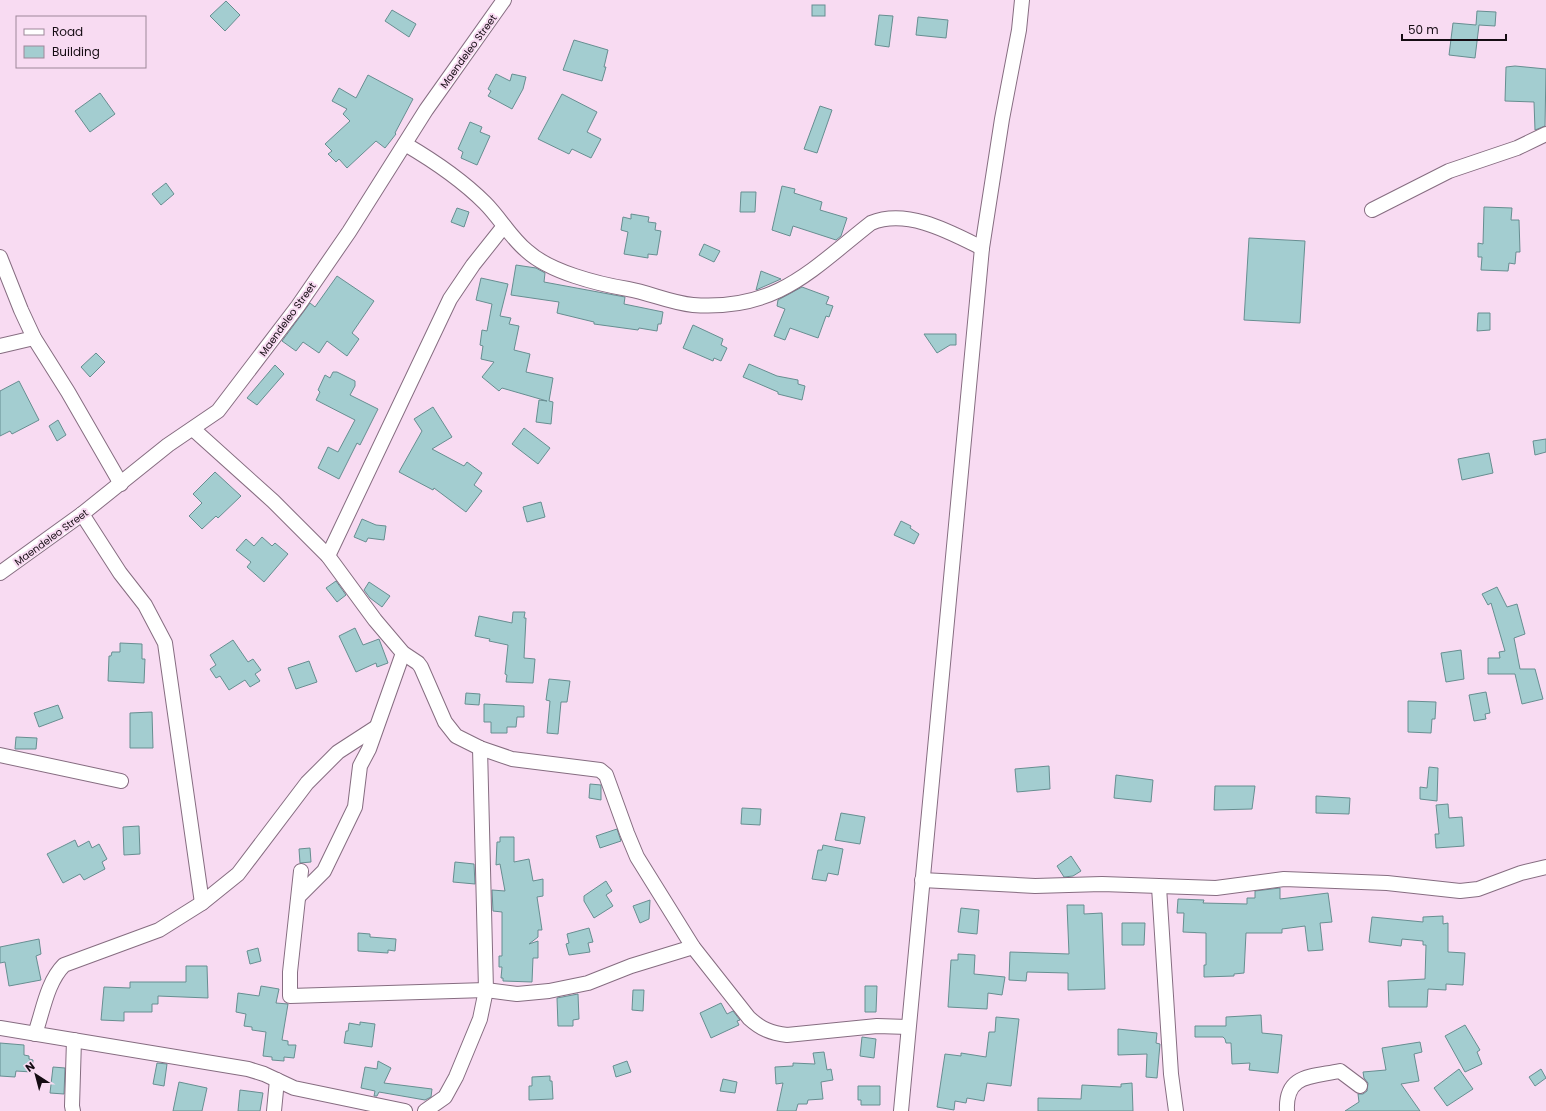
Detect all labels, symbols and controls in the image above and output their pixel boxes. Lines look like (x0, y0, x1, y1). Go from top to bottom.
street label: Maendeleo Street (436, 11, 501, 91)
legend (16, 16, 146, 68)
scale bar (1402, 16, 1506, 42)
text: 50 m (1408, 21, 1439, 38)
text: Road (52, 23, 83, 40)
text: Building (52, 43, 100, 60)
street label: Maendeleo Street (255, 279, 320, 359)
street label: Maendeleo Street (11, 505, 92, 569)
north arrow (16, 1055, 56, 1095)
text: N (22, 1058, 38, 1076)

